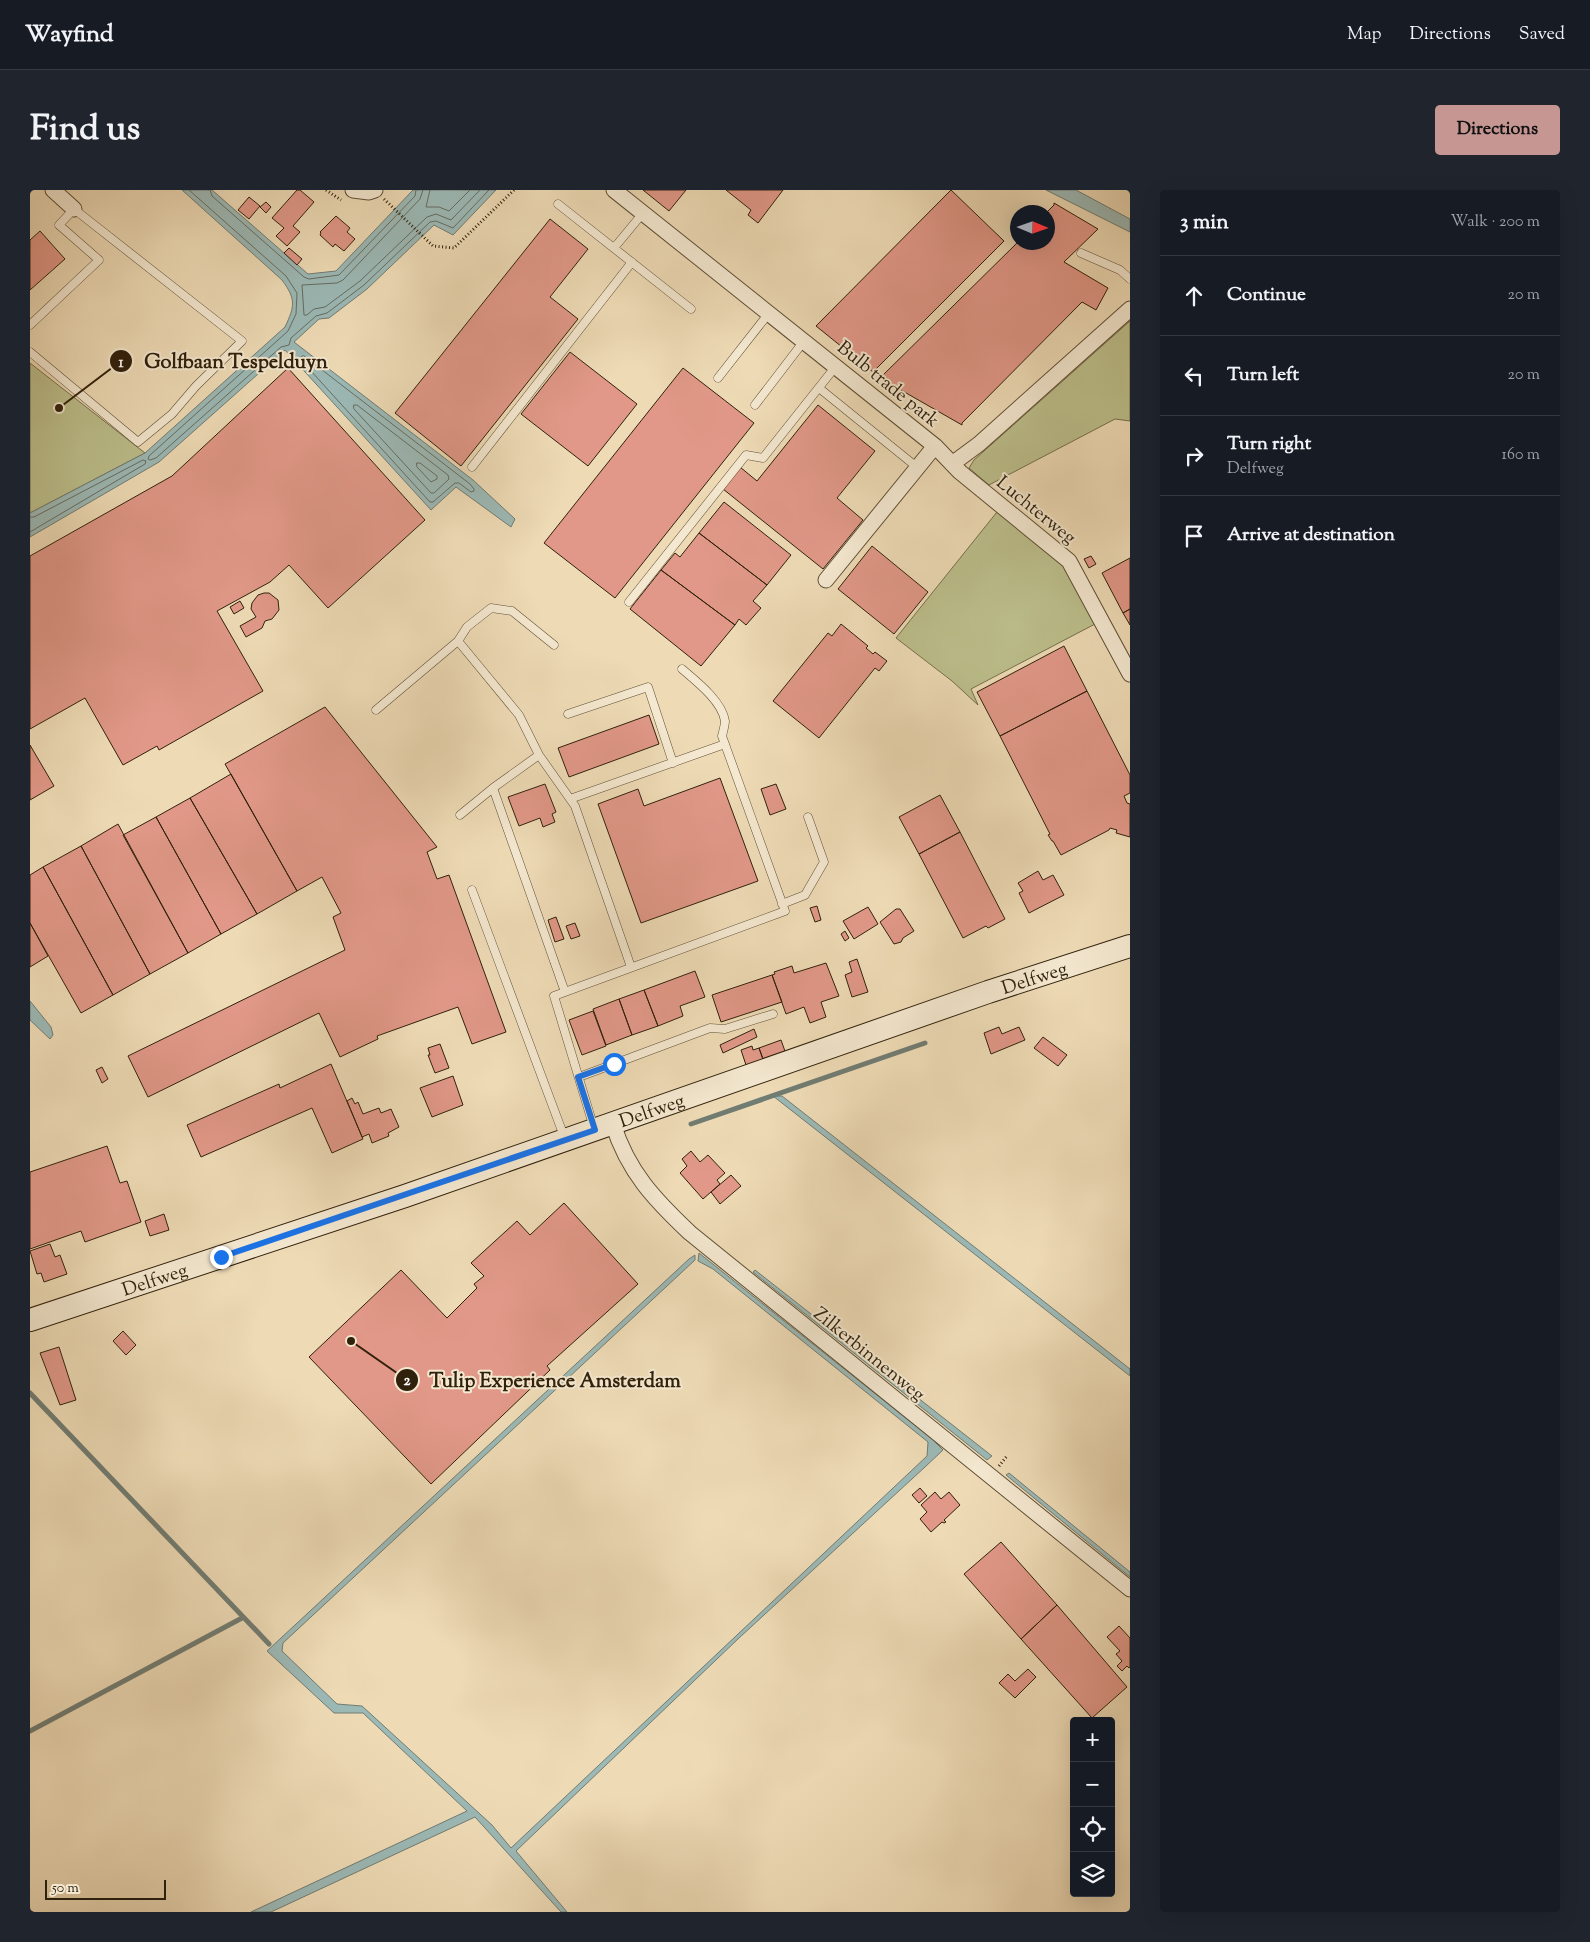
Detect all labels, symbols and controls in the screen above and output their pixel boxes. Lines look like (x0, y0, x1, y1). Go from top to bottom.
text: Wayfind (25, 18, 113, 52)
text: Map (1347, 22, 1382, 48)
text: Directions (1410, 22, 1491, 48)
text: Saved (1519, 22, 1565, 48)
text: Find us (30, 105, 140, 156)
button: Directions (1435, 105, 1560, 155)
north arrow (1010, 205, 1055, 250)
text: 3 min (1180, 208, 1229, 238)
text: Walk · 200 m (1451, 211, 1540, 234)
icon: ahead (1180, 282, 1208, 310)
text: Continue (1227, 282, 1306, 309)
text: 20 m (1507, 284, 1540, 307)
street label: Bulb trade park (830, 335, 945, 435)
callout: Golfbaan Tespelduyn (109, 344, 337, 379)
text: Golfbaan Tespelduyn (144, 349, 328, 378)
text: 1 (118, 353, 124, 374)
icon: left (1180, 362, 1208, 390)
text: Turn left (1227, 362, 1299, 389)
text: 20 m (1507, 364, 1540, 387)
text: Turn right (1227, 431, 1311, 458)
icon: right (1180, 442, 1208, 470)
text: 160 m (1502, 444, 1540, 467)
text: Delfweg (1227, 458, 1284, 481)
street label: Luchterweg (990, 470, 1081, 552)
icon: arrive (1180, 522, 1208, 550)
text: Arrive at destination (1227, 522, 1395, 549)
street label: Delfweg (999, 956, 1071, 1003)
route start (603, 1053, 626, 1076)
street label: Delfweg (616, 1088, 689, 1136)
route end (210, 1246, 233, 1269)
street label: Delfweg (119, 1258, 191, 1305)
street label: Zilkerbinnenweg (807, 1301, 930, 1408)
callout: Tulip Experience Amsterdam (394, 1362, 691, 1397)
text: Tulip Experience Amsterdam (429, 1368, 681, 1397)
text: 2 (403, 1371, 411, 1392)
map controls (1070, 1717, 1115, 1897)
button: + (1070, 1717, 1115, 1762)
button: − (1070, 1762, 1115, 1807)
button: locate (1070, 1807, 1115, 1852)
button: layers (1070, 1852, 1115, 1897)
scale bar (45, 1877, 166, 1900)
text: 50 m (52, 1879, 79, 1899)

